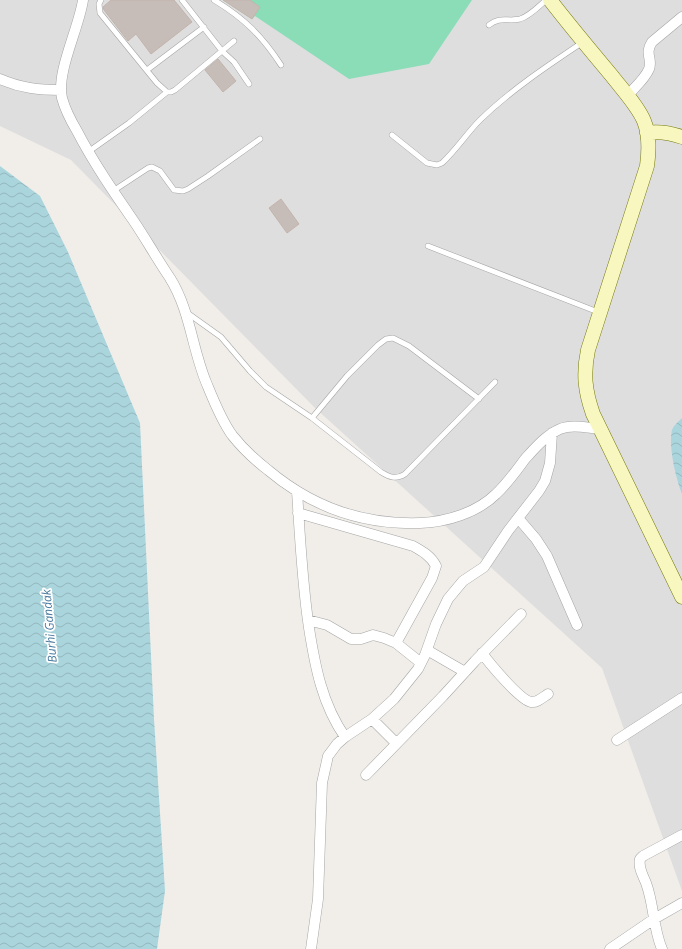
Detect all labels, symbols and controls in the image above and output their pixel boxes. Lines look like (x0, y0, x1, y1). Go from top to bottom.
water label: Burhi Gandak (37, 588, 61, 663)

